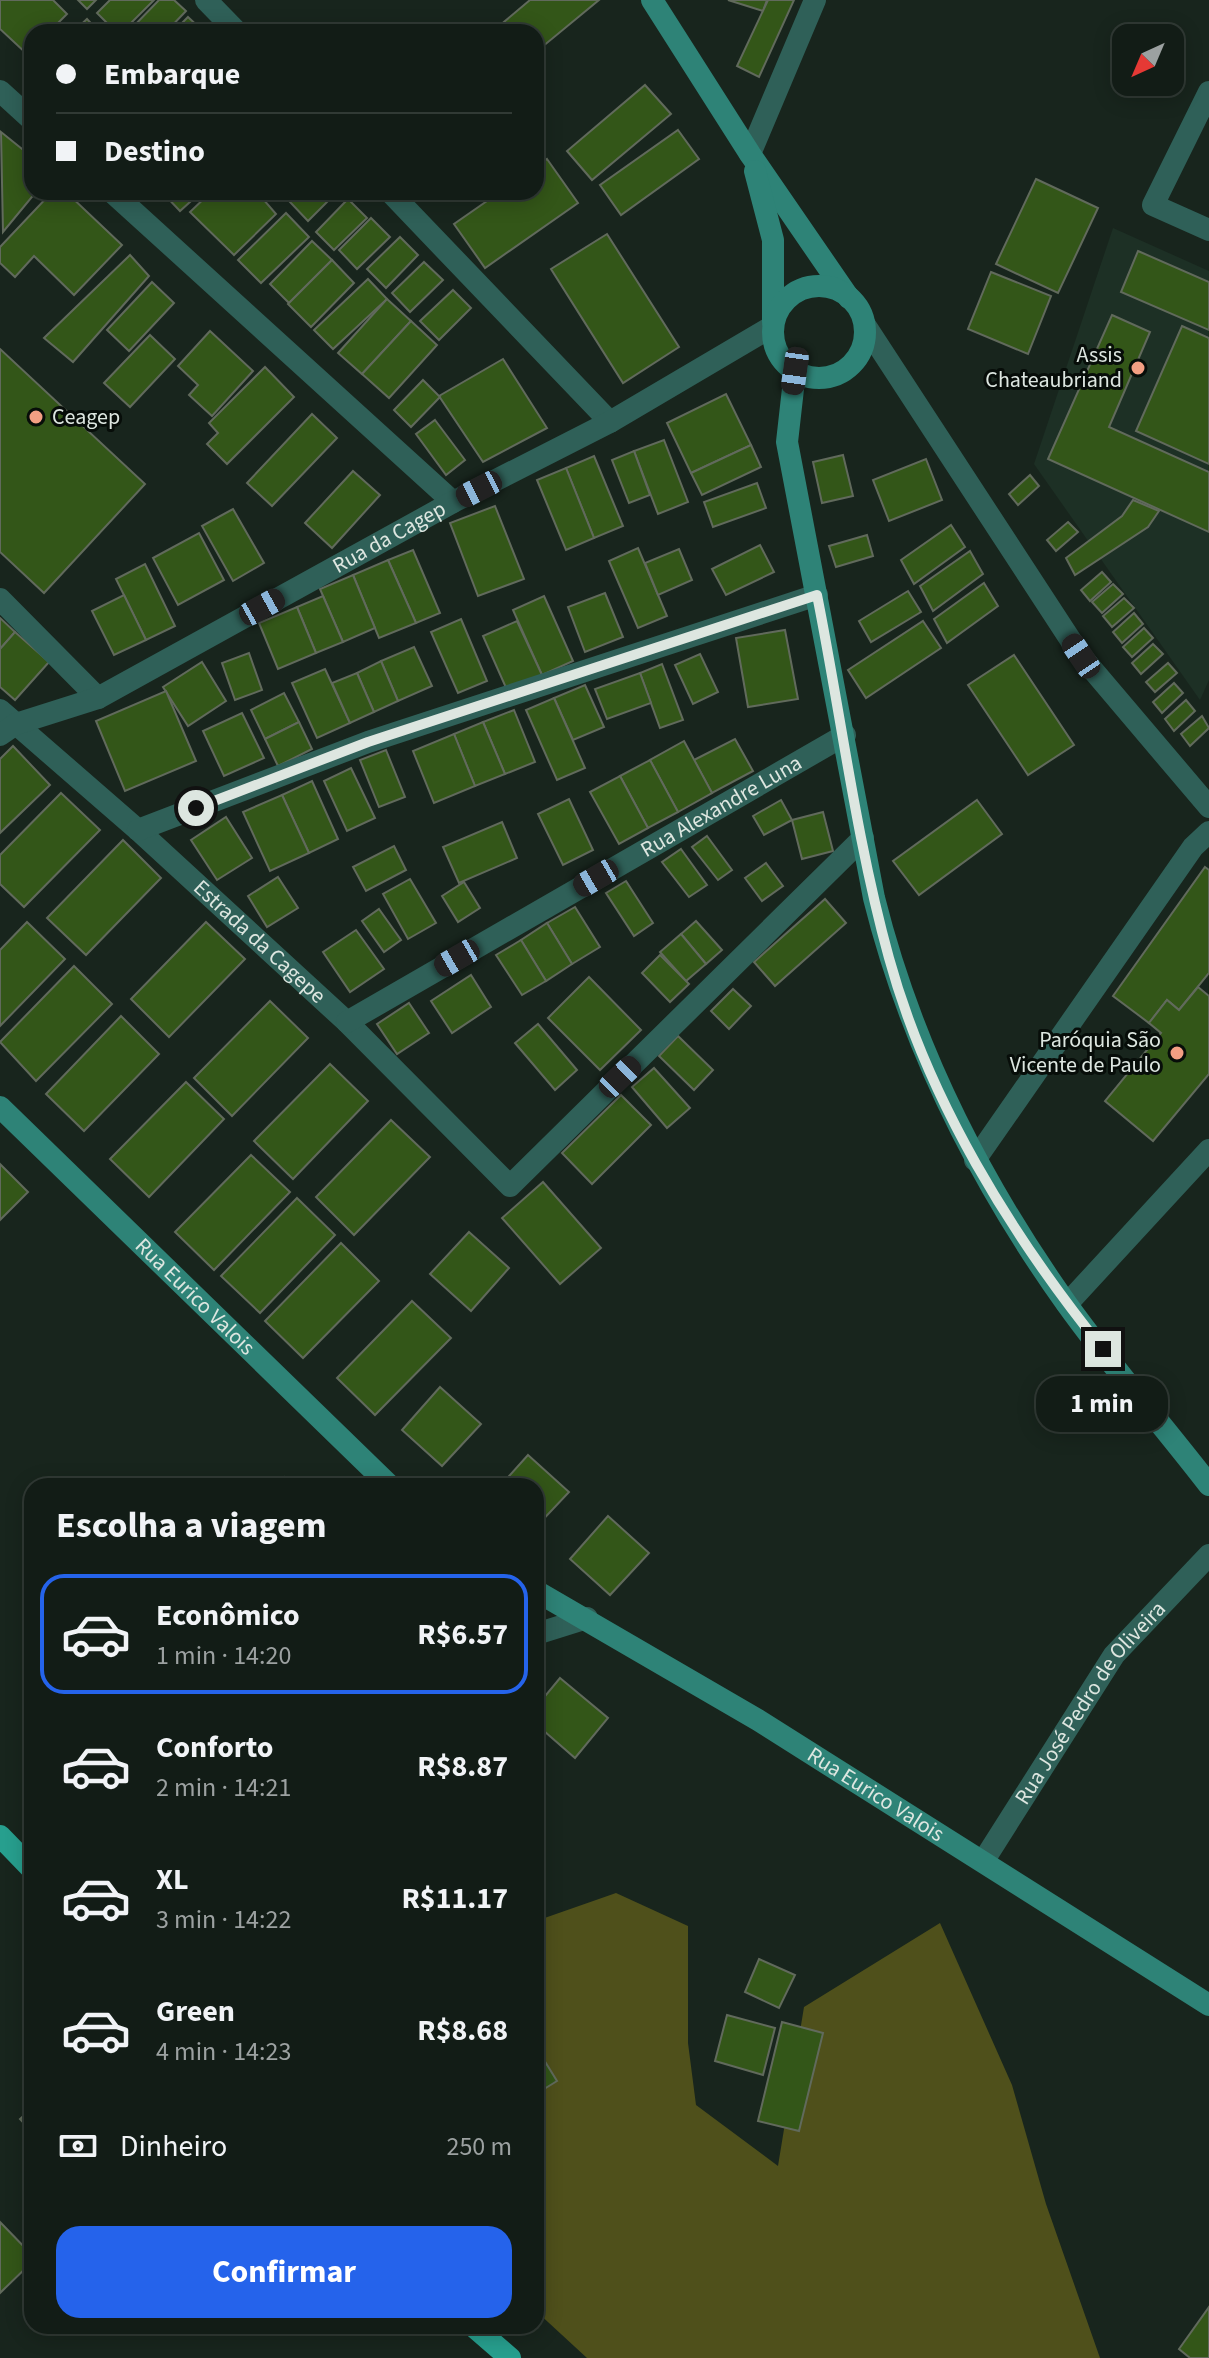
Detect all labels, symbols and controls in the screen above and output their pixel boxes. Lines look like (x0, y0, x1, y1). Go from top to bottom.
north arrow (1112, 24, 1184, 96)
map controls (1112, 24, 1184, 96)
text: Embarque (104, 53, 240, 96)
text: Destino (104, 130, 205, 173)
place label: Assis Chateaubriand (985, 339, 1122, 396)
car (780, 346, 810, 396)
marker: Assis Chateaubriand (1129, 359, 1147, 377)
place label: Ceagep (52, 401, 120, 433)
marker: Ceagep (27, 408, 45, 426)
car (452, 467, 506, 511)
street label: Rua da Cagep (327, 493, 452, 582)
car (235, 585, 289, 629)
car (1058, 629, 1104, 683)
street label: Rua Alexandre Luna (635, 747, 808, 866)
route start (178, 790, 214, 826)
car (569, 856, 623, 900)
street label: Estrada da Cagepe (186, 872, 333, 1011)
car (430, 936, 484, 980)
place label: Paróquia São Vicente de Paulo (1010, 1024, 1161, 1081)
marker: Paróquia São Vicente de Paulo (1168, 1044, 1186, 1062)
car (594, 1052, 646, 1102)
street label: Rua Eurico Valois (128, 1230, 262, 1363)
route end (1085, 1331, 1121, 1367)
callout: 1 min (1037, 1377, 1169, 1433)
text: 1 min (1070, 1385, 1134, 1422)
text: Escolha a viagem (56, 1500, 327, 1551)
text: Econômico (156, 1594, 300, 1637)
street label: Rua José Pedro de Oliveira (1007, 1594, 1173, 1811)
icon: car (60, 1598, 132, 1670)
text: R$6.57 (417, 1613, 508, 1656)
text: 1 min · 14:20 (156, 1637, 291, 1674)
text: Conforto (156, 1726, 273, 1769)
icon: car (60, 1730, 132, 1802)
street label: Rua Eurico Valois (801, 1739, 950, 1850)
text: R$8.87 (417, 1745, 508, 1788)
text: 2 min · 14:21 (156, 1769, 291, 1806)
text: XL (156, 1858, 189, 1901)
icon: car (60, 1862, 132, 1934)
text: R$11.17 (401, 1877, 508, 1920)
text: 3 min · 14:22 (156, 1901, 291, 1938)
text: Green (156, 1990, 235, 2033)
icon: car (60, 1994, 132, 2066)
text: R$8.68 (417, 2009, 508, 2052)
text: 4 min · 14:23 (156, 2033, 291, 2070)
icon: cash (56, 2124, 100, 2168)
text: Dinheiro (120, 2125, 227, 2168)
text: 250 m (446, 2128, 512, 2165)
button: Confirmar (56, 2226, 512, 2318)

